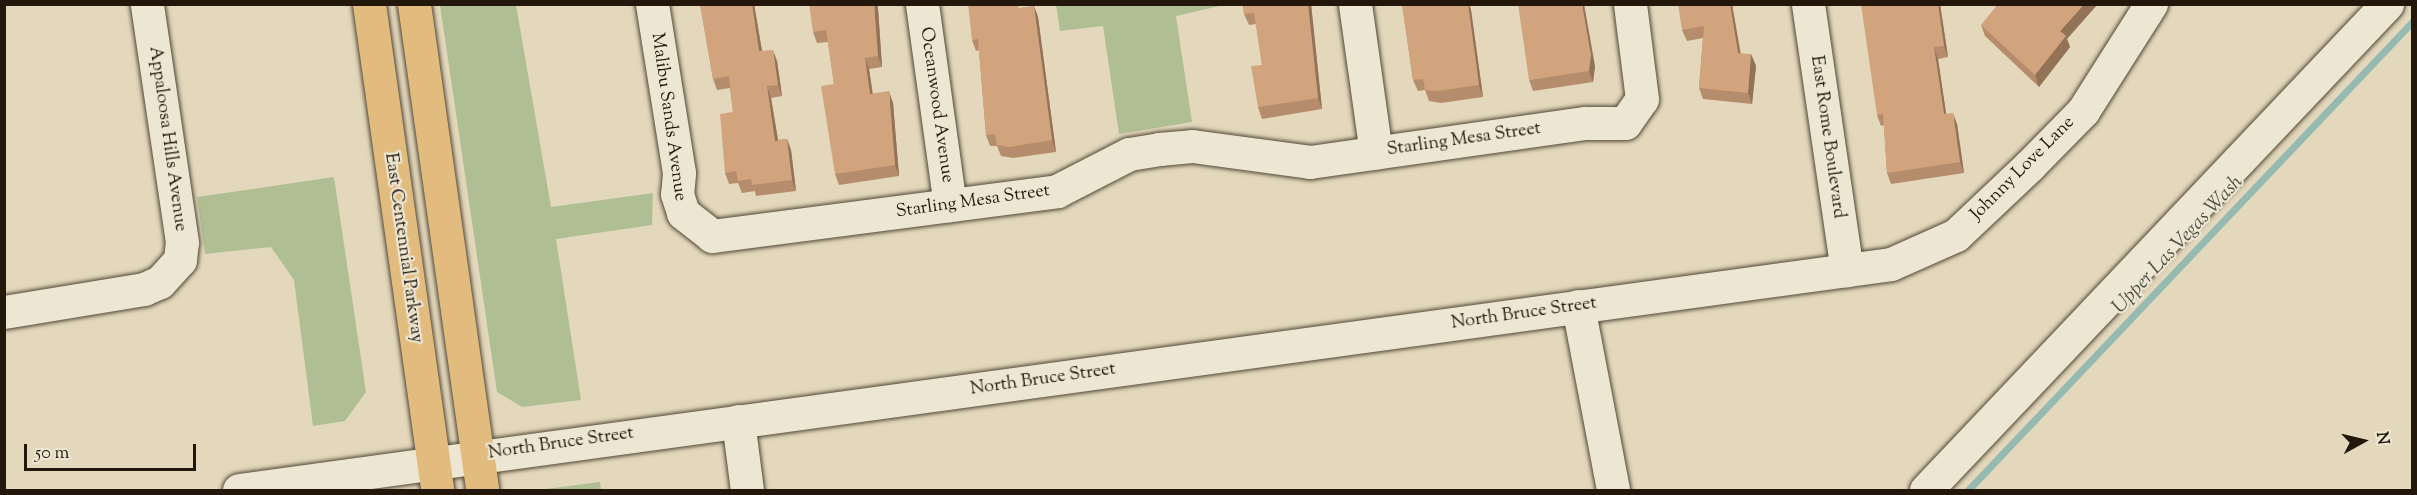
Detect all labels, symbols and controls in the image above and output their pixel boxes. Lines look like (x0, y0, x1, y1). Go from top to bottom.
street label: Oceanwood Avenue (914, 26, 958, 184)
street label: Malibu Sands Avenue (646, 32, 690, 202)
street label: Appaloosa Hills Avenue (143, 45, 191, 233)
street label: East Rome Boulevard (1805, 54, 1849, 220)
street label: Johnny Love Lane (1966, 112, 2080, 226)
street label: Starling Mesa Street (1386, 119, 1542, 161)
street label: East Centennial Parkway (379, 152, 427, 344)
water label: Upper Las Vegas Wash (2108, 171, 2248, 319)
street label: Starling Mesa Street (895, 181, 1051, 223)
street label: North Bruce Street (1450, 293, 1598, 335)
street label: North Bruce Street (969, 359, 1117, 401)
north arrow (2333, 411, 2393, 471)
street label: North Bruce Street (487, 423, 635, 465)
text: N (2369, 430, 2394, 446)
scale bar (27, 432, 200, 470)
text: 50 m (35, 441, 69, 467)

